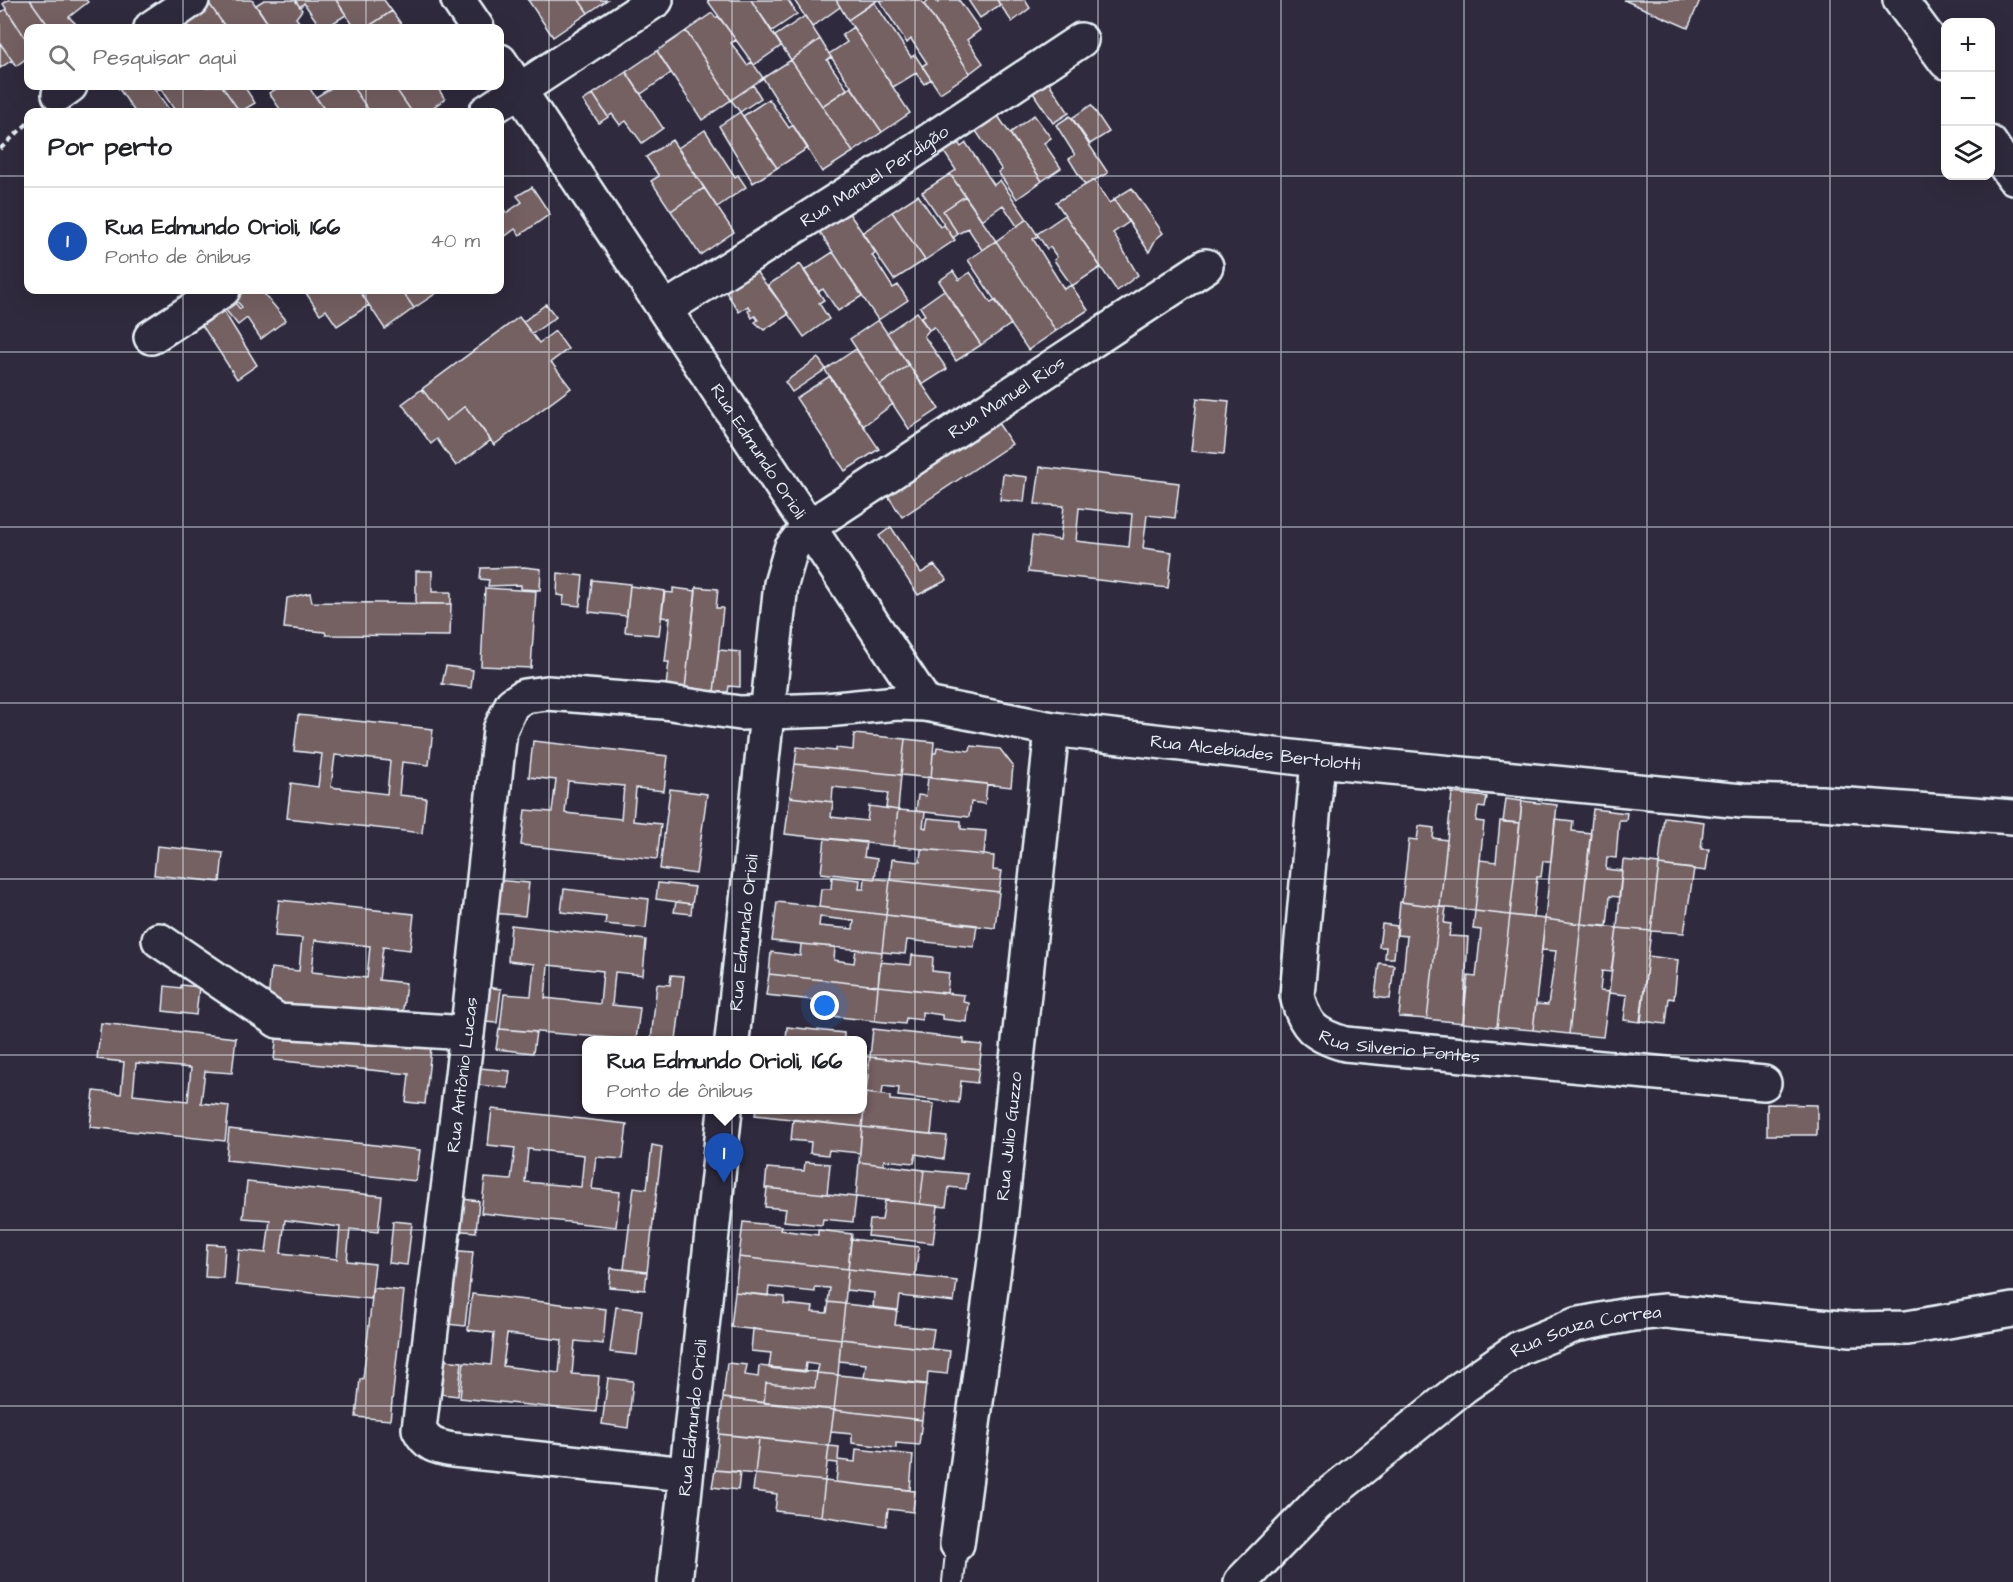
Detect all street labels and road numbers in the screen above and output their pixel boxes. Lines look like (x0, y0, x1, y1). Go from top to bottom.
street label: Rua Manuel Perdigão (795, 119, 953, 233)
street label: Rua Manuel Rios (943, 350, 1070, 445)
street label: Rua Edmundo Orioli (705, 379, 813, 524)
street label: Rua Alcebíades Bertolotti (1149, 728, 1362, 777)
street label: Rua Edmundo Orioli (723, 853, 764, 1012)
street label: Rua Antônio Lucas (440, 996, 484, 1154)
street label: Rua Silverio Fontes (1315, 1023, 1481, 1069)
street label: Rua Julio Guzzo (990, 1071, 1028, 1202)
street label: Rua Souza Correa (1505, 1299, 1662, 1363)
street label: Rua Edmundo Orioli (672, 1338, 713, 1498)

